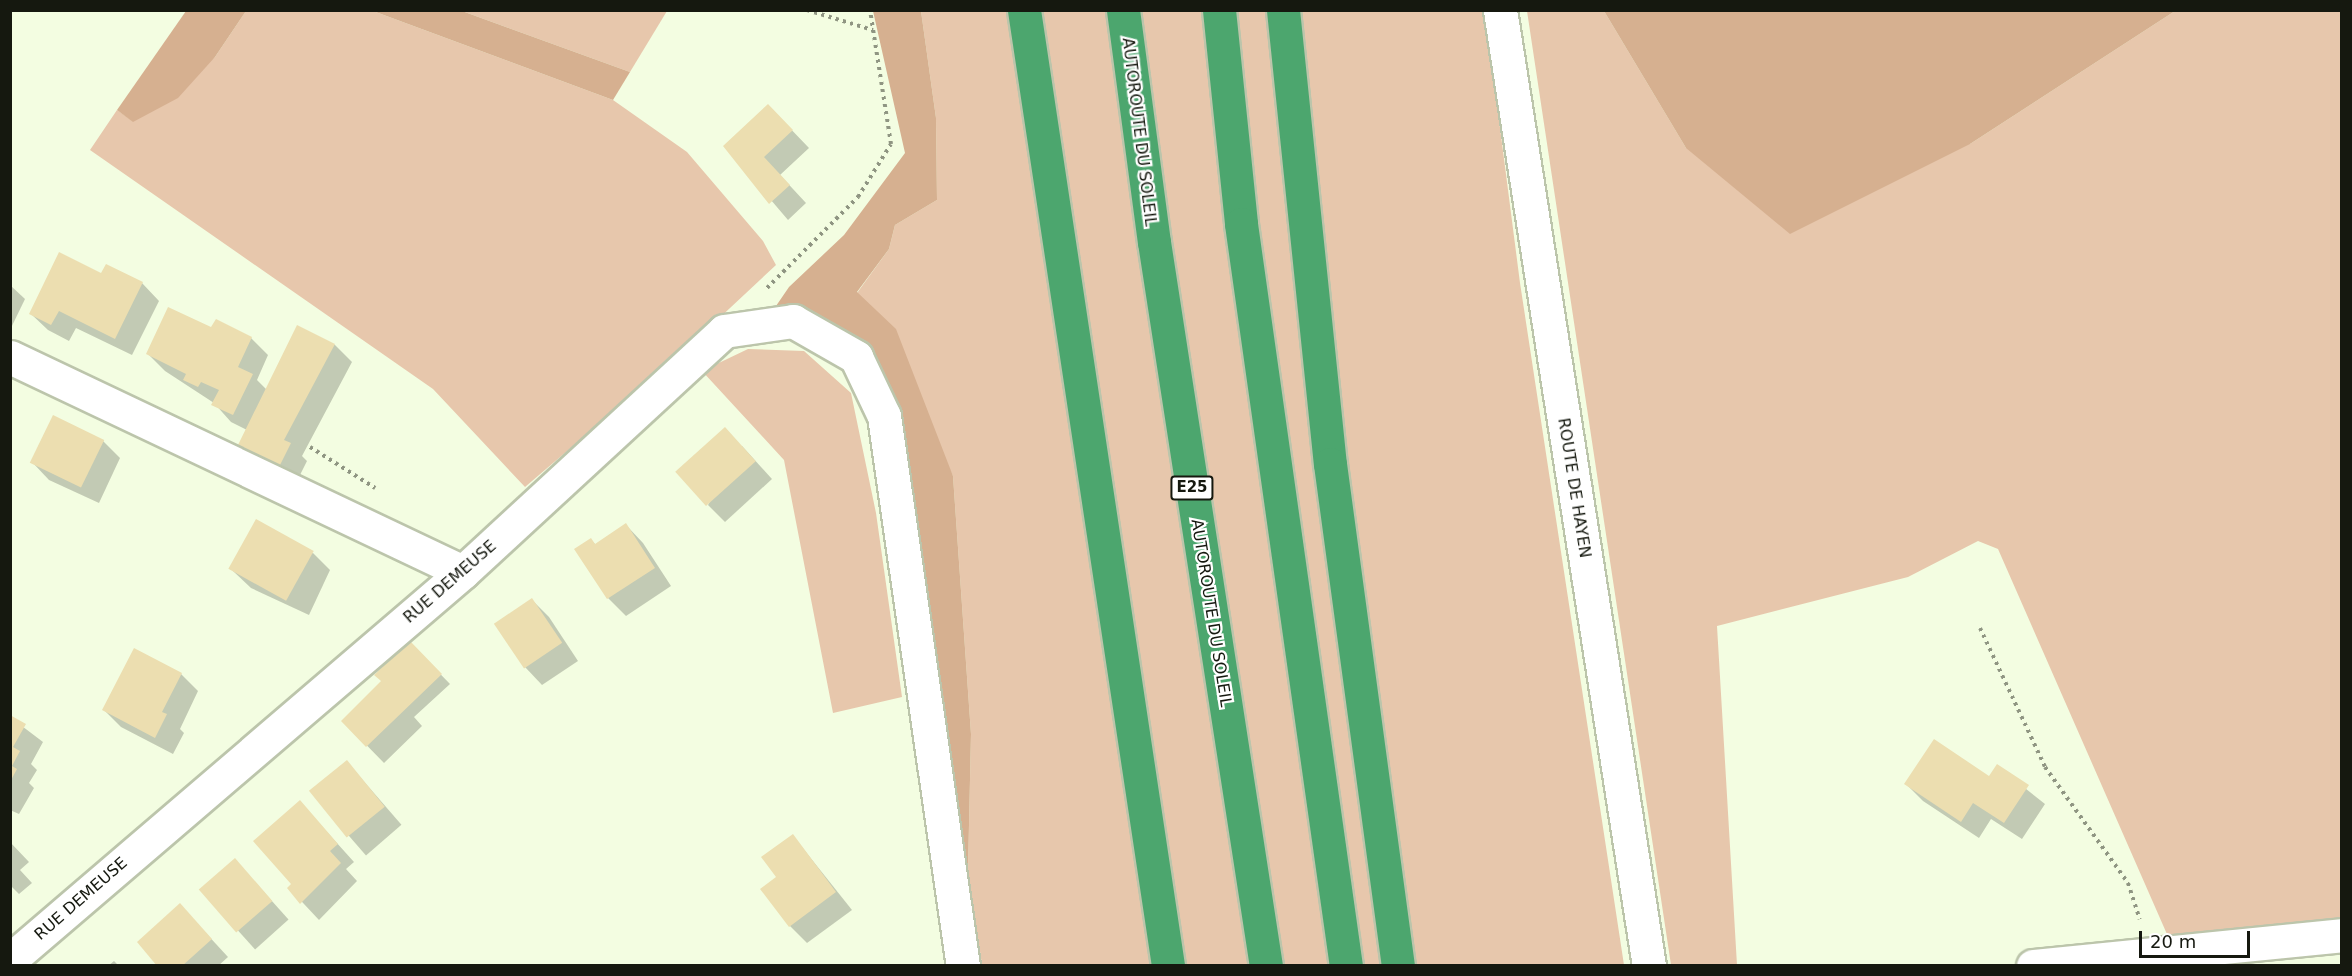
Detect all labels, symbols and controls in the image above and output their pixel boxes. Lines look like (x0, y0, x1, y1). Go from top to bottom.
street label: AUTOROUTE DU SOLEIL (1118, 37, 1160, 227)
street label: ROUTE DE HAYEN (1553, 417, 1595, 559)
road number: E25 (1170, 476, 1214, 500)
street label: AUTOROUTE DU SOLEIL (1187, 518, 1235, 708)
street label: RUE DEMEUSE (400, 537, 500, 627)
street label: RUE DEMEUSE (31, 854, 131, 944)
scale bar (2142, 919, 2253, 957)
text: 20 m (2150, 931, 2196, 952)

